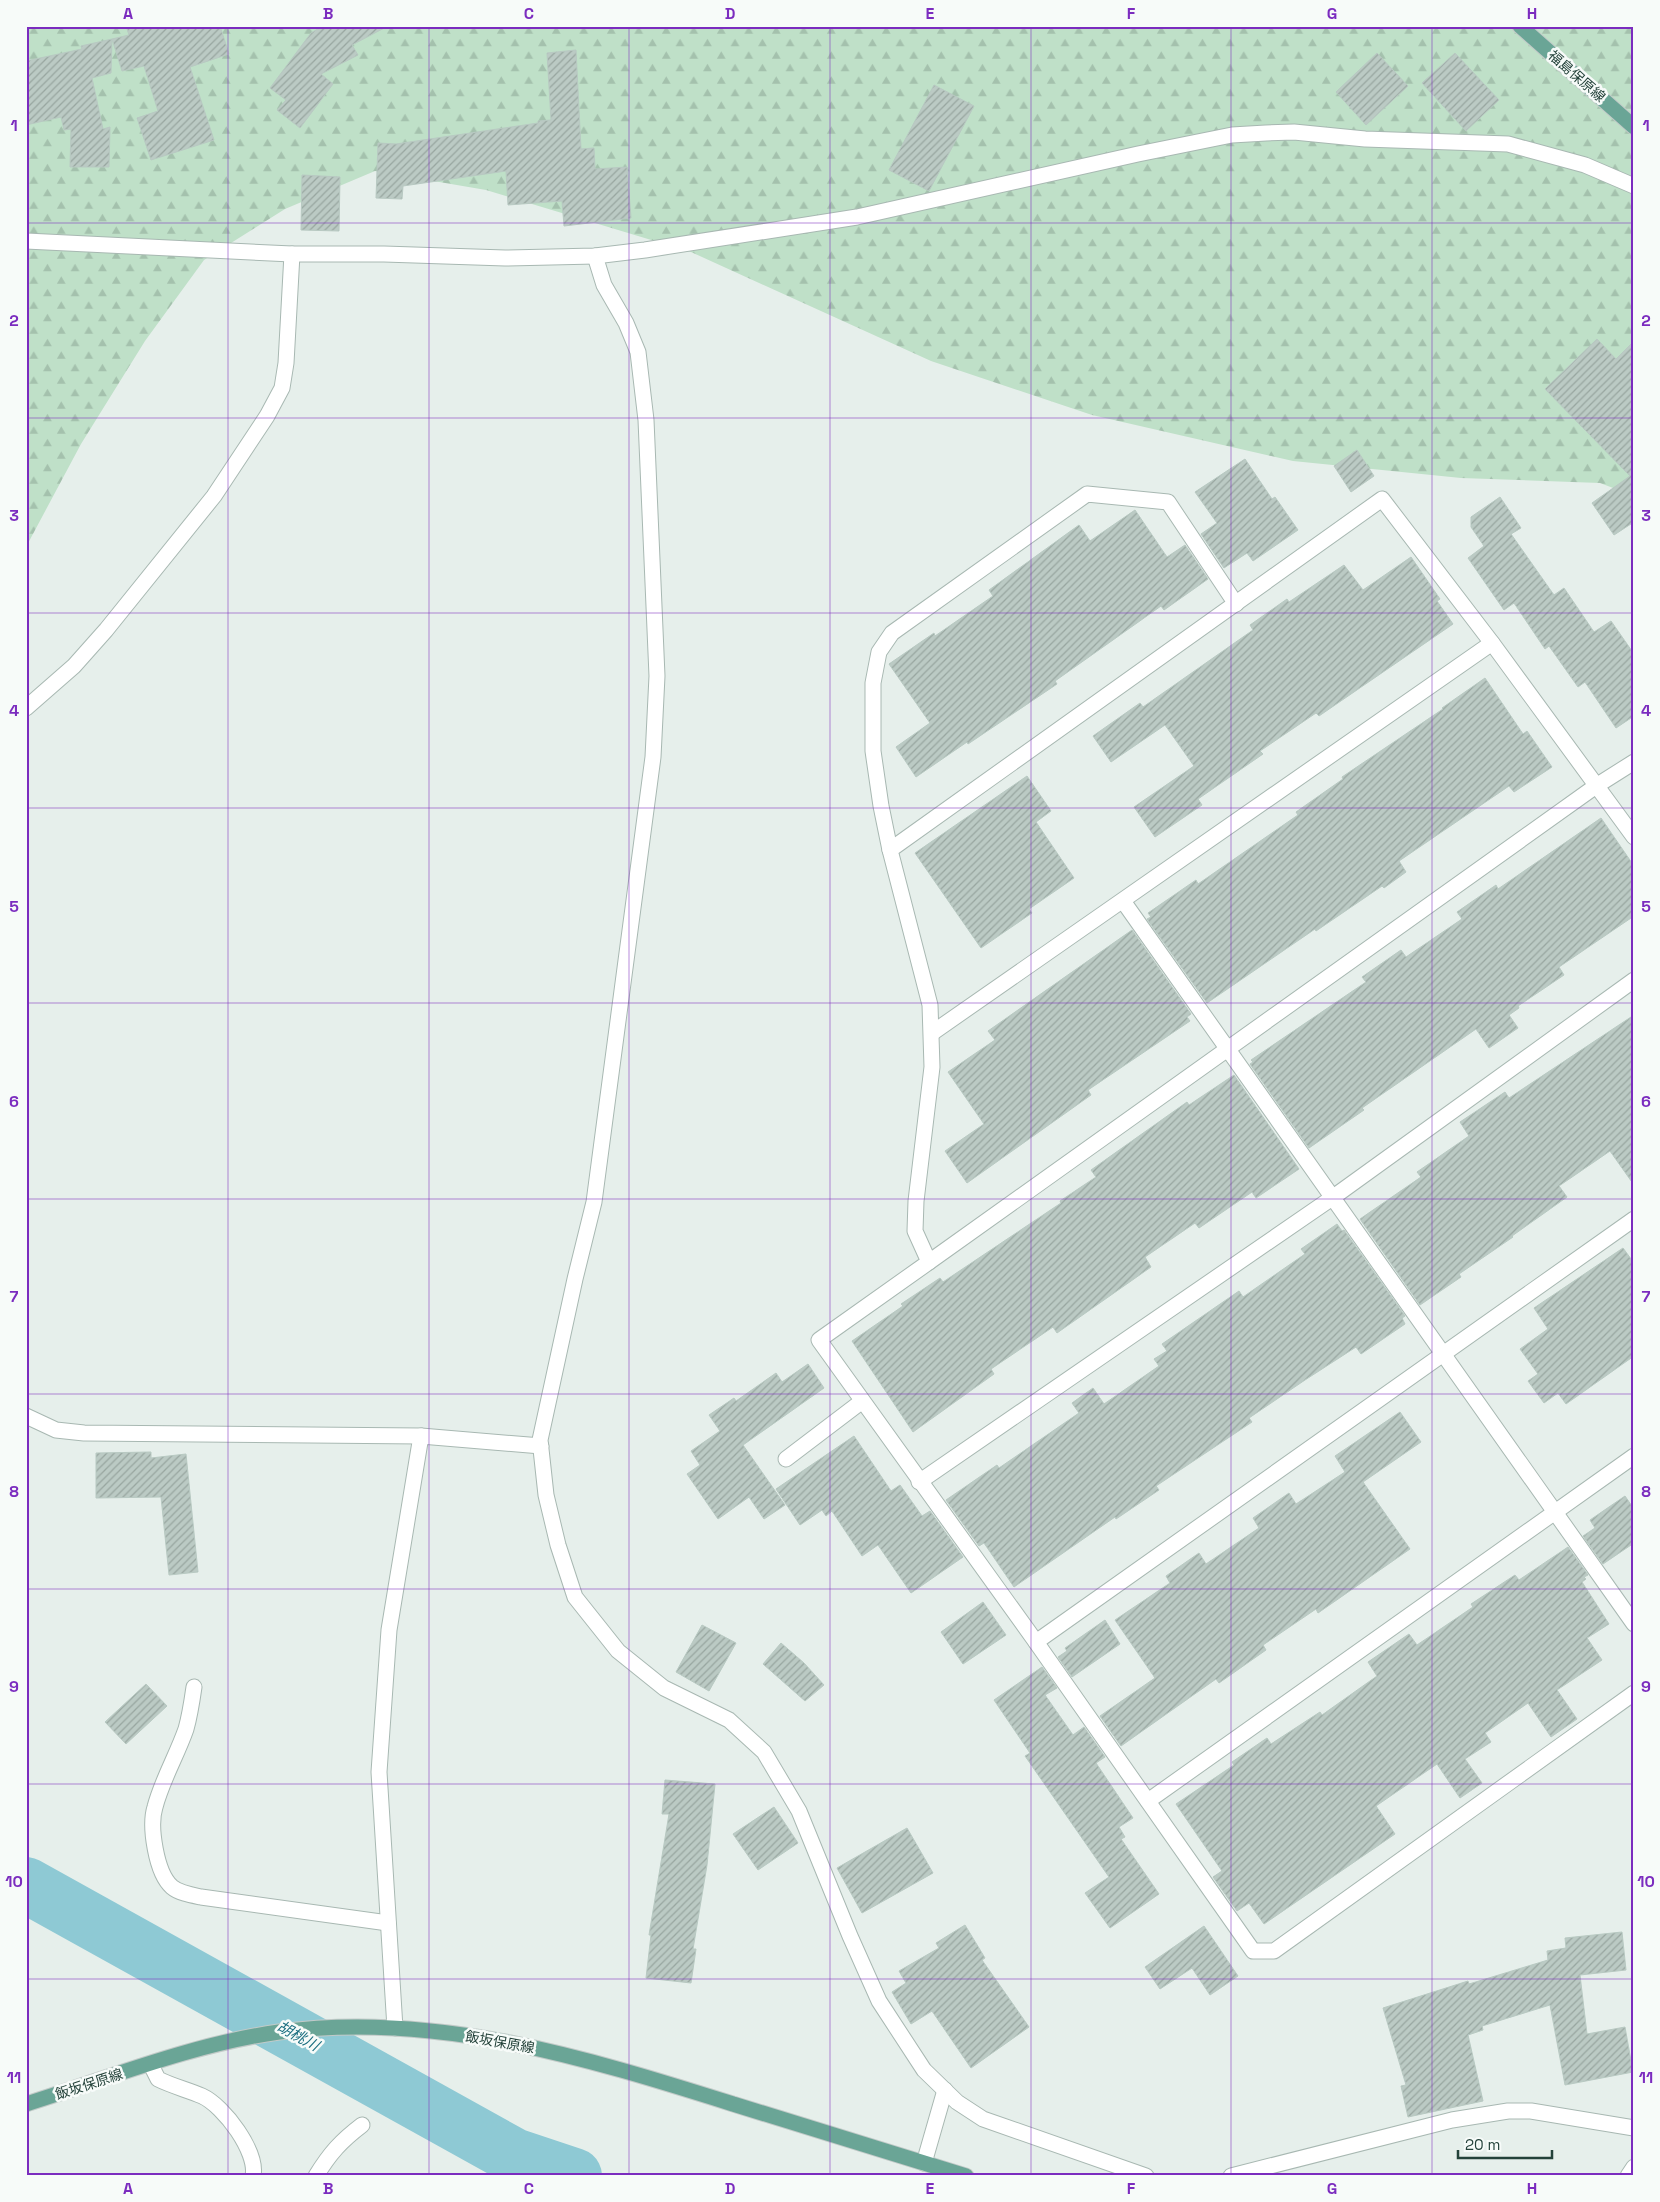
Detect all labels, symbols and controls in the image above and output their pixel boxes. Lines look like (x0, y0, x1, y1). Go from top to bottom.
text: A (123, 3, 133, 24)
text: B (323, 3, 333, 24)
text: C (524, 3, 534, 24)
text: D (725, 3, 735, 24)
text: E (926, 3, 935, 24)
text: F (1127, 3, 1136, 24)
text: G (1327, 3, 1337, 24)
text: H (1527, 3, 1537, 24)
street label: 福島保原線 (1545, 46, 1609, 106)
text: 1 (10, 115, 18, 136)
text: 1 (1642, 115, 1650, 136)
text: 2 (9, 310, 19, 331)
text: 2 (1641, 310, 1651, 331)
text: 3 (9, 505, 19, 526)
text: 3 (1641, 505, 1651, 526)
text: 4 (9, 700, 19, 721)
text: 4 (1641, 700, 1651, 721)
text: 5 (9, 896, 19, 917)
text: 5 (1641, 896, 1651, 917)
text: 6 (9, 1091, 19, 1112)
text: 6 (1641, 1091, 1651, 1112)
text: 7 (10, 1286, 19, 1307)
text: 7 (1642, 1286, 1651, 1307)
text: 8 (9, 1481, 19, 1502)
text: 8 (1641, 1481, 1651, 1502)
text: 9 (9, 1676, 19, 1697)
text: 9 (1641, 1676, 1651, 1697)
text: 10 (5, 1871, 23, 1892)
text: 10 (1637, 1871, 1655, 1892)
water label: 胡桃川 (274, 2016, 324, 2056)
street label: 飯坂保原線 (464, 2027, 536, 2057)
street label: 飯坂保原線 (53, 2065, 125, 2103)
text: 11 (7, 2067, 21, 2088)
text: 11 (1639, 2067, 1653, 2088)
scale bar (1458, 2127, 1551, 2159)
text: 20 m (1465, 2135, 1500, 2154)
text: A (123, 2178, 133, 2199)
text: B (323, 2178, 333, 2199)
text: C (524, 2178, 534, 2199)
text: D (725, 2178, 735, 2199)
text: E (926, 2178, 935, 2199)
text: F (1127, 2178, 1136, 2199)
text: G (1327, 2178, 1337, 2199)
text: H (1527, 2178, 1537, 2199)

